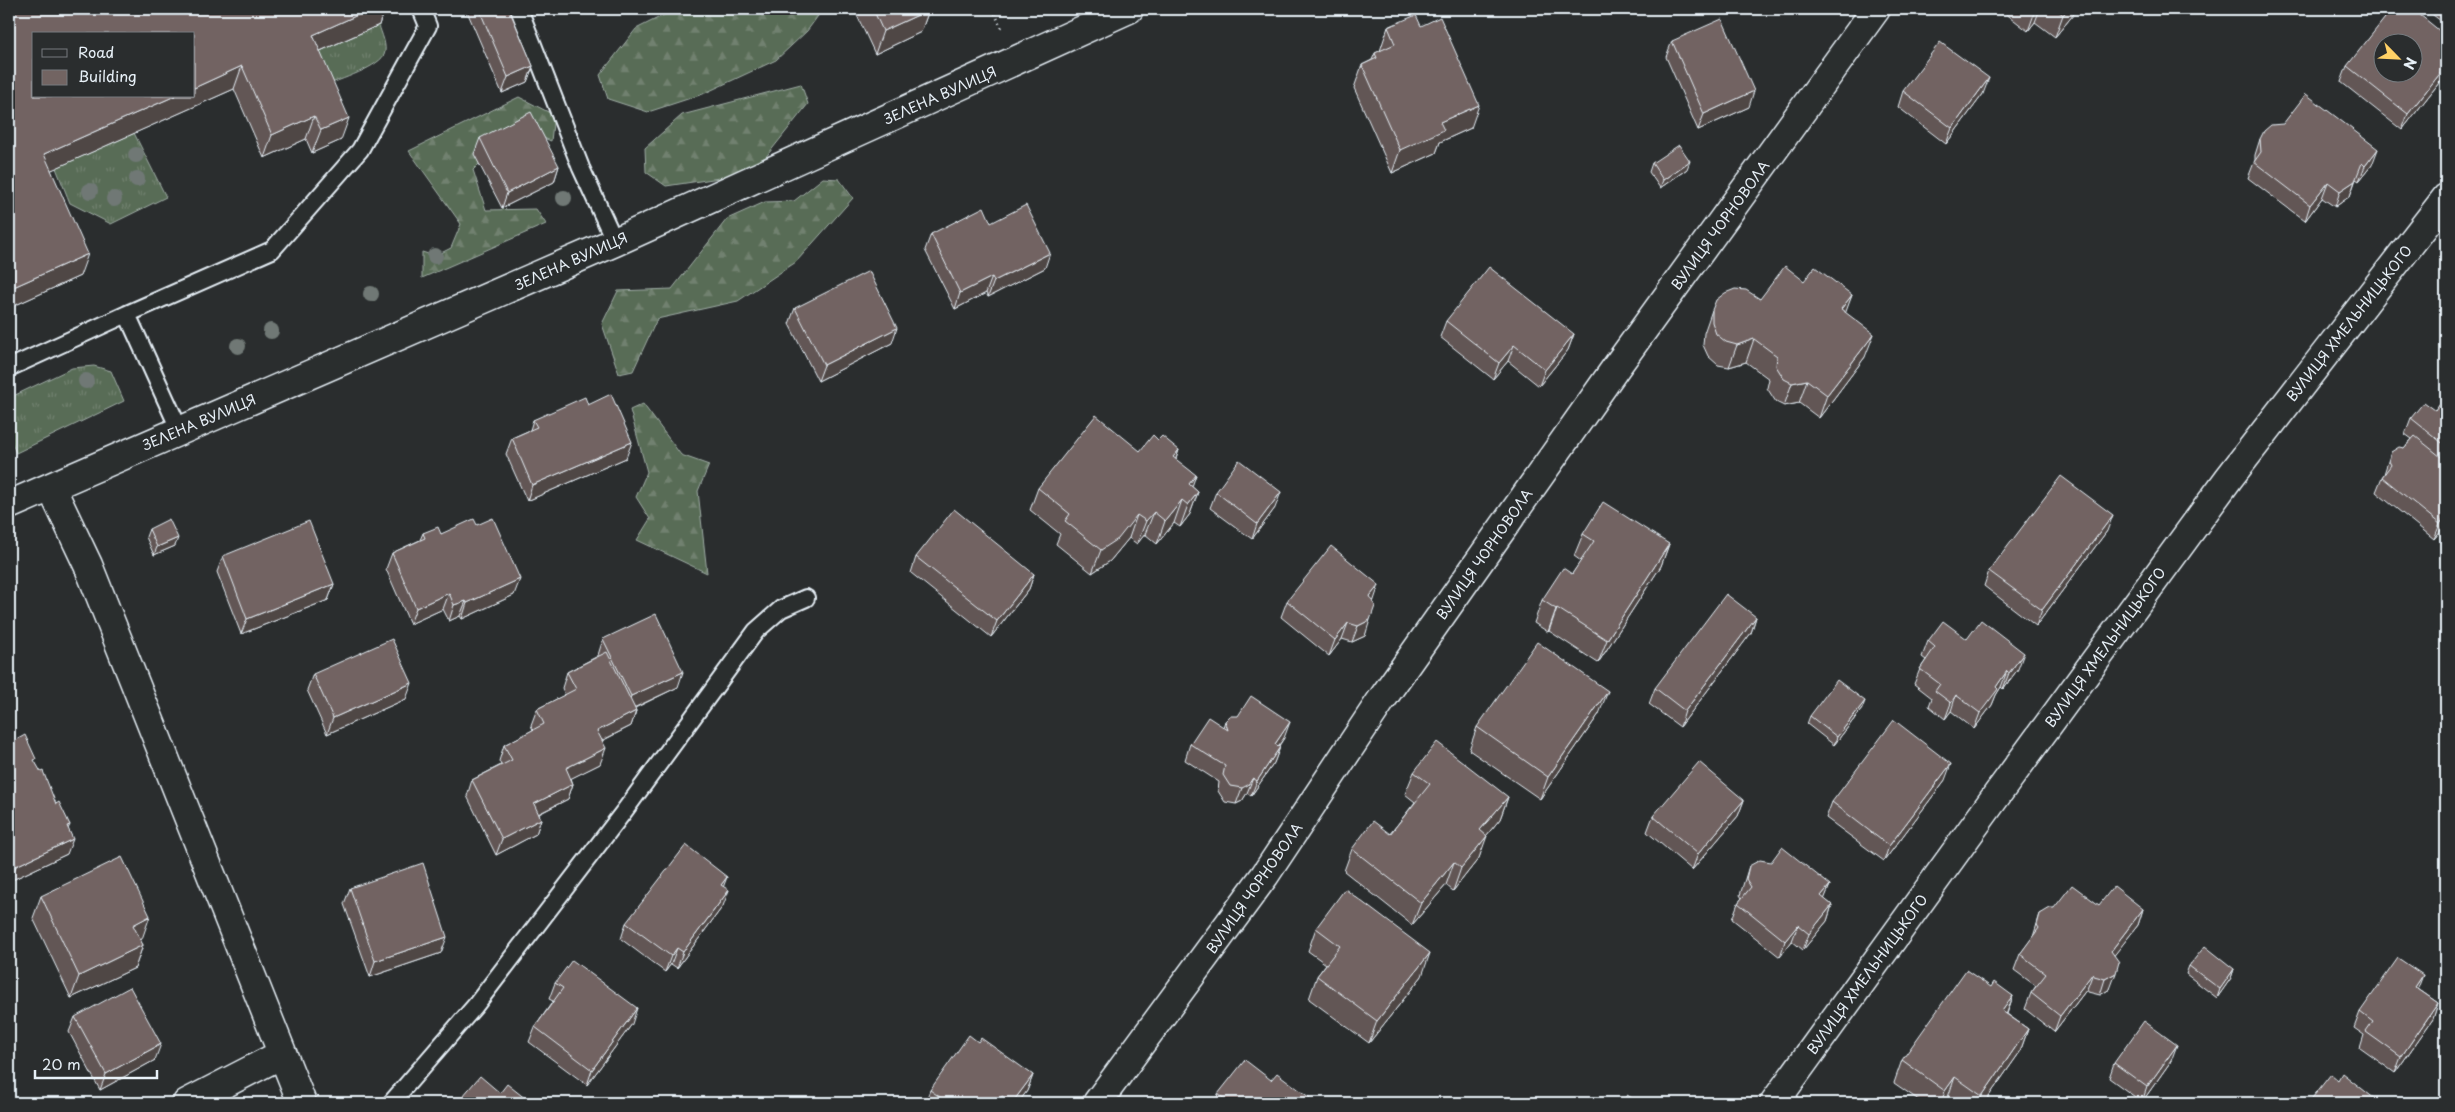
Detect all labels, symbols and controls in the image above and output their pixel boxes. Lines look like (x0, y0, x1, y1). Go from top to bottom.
legend (32, 32, 195, 98)
north arrow (2372, 32, 2422, 82)
text: Road (78, 40, 114, 63)
text: N (2398, 54, 2422, 73)
street label: ЗЕЛЕНА ВУЛИЦЯ (879, 61, 1000, 130)
text: Building (78, 64, 137, 87)
street label: ВУЛИЦЯ ЧОРНОВОЛА (1666, 156, 1774, 294)
street label: ЗЕЛЕНА ВУЛИЦЯ (510, 227, 631, 296)
street label: ВУЛИЦЯ ХМЕЛЬНИЦЬКОГО (2281, 240, 2417, 406)
street label: ЗЕЛЕНА ВУЛИЦЯ (138, 389, 259, 456)
street label: ВУЛИЦЯ ЧОРНОВОЛА (1431, 484, 1537, 624)
street label: ВУЛИЦЯ ХМЕЛЬНИЦЬКОГО (2040, 563, 2170, 731)
street label: ВУЛИЦЯ ЧОРНОВОЛА (1201, 818, 1307, 958)
street label: ВУЛИЦЯ ХМЕЛЬНИЦЬКОГО (1802, 890, 1932, 1058)
scale bar (35, 1047, 158, 1079)
text: 20 m (42, 1052, 81, 1075)

